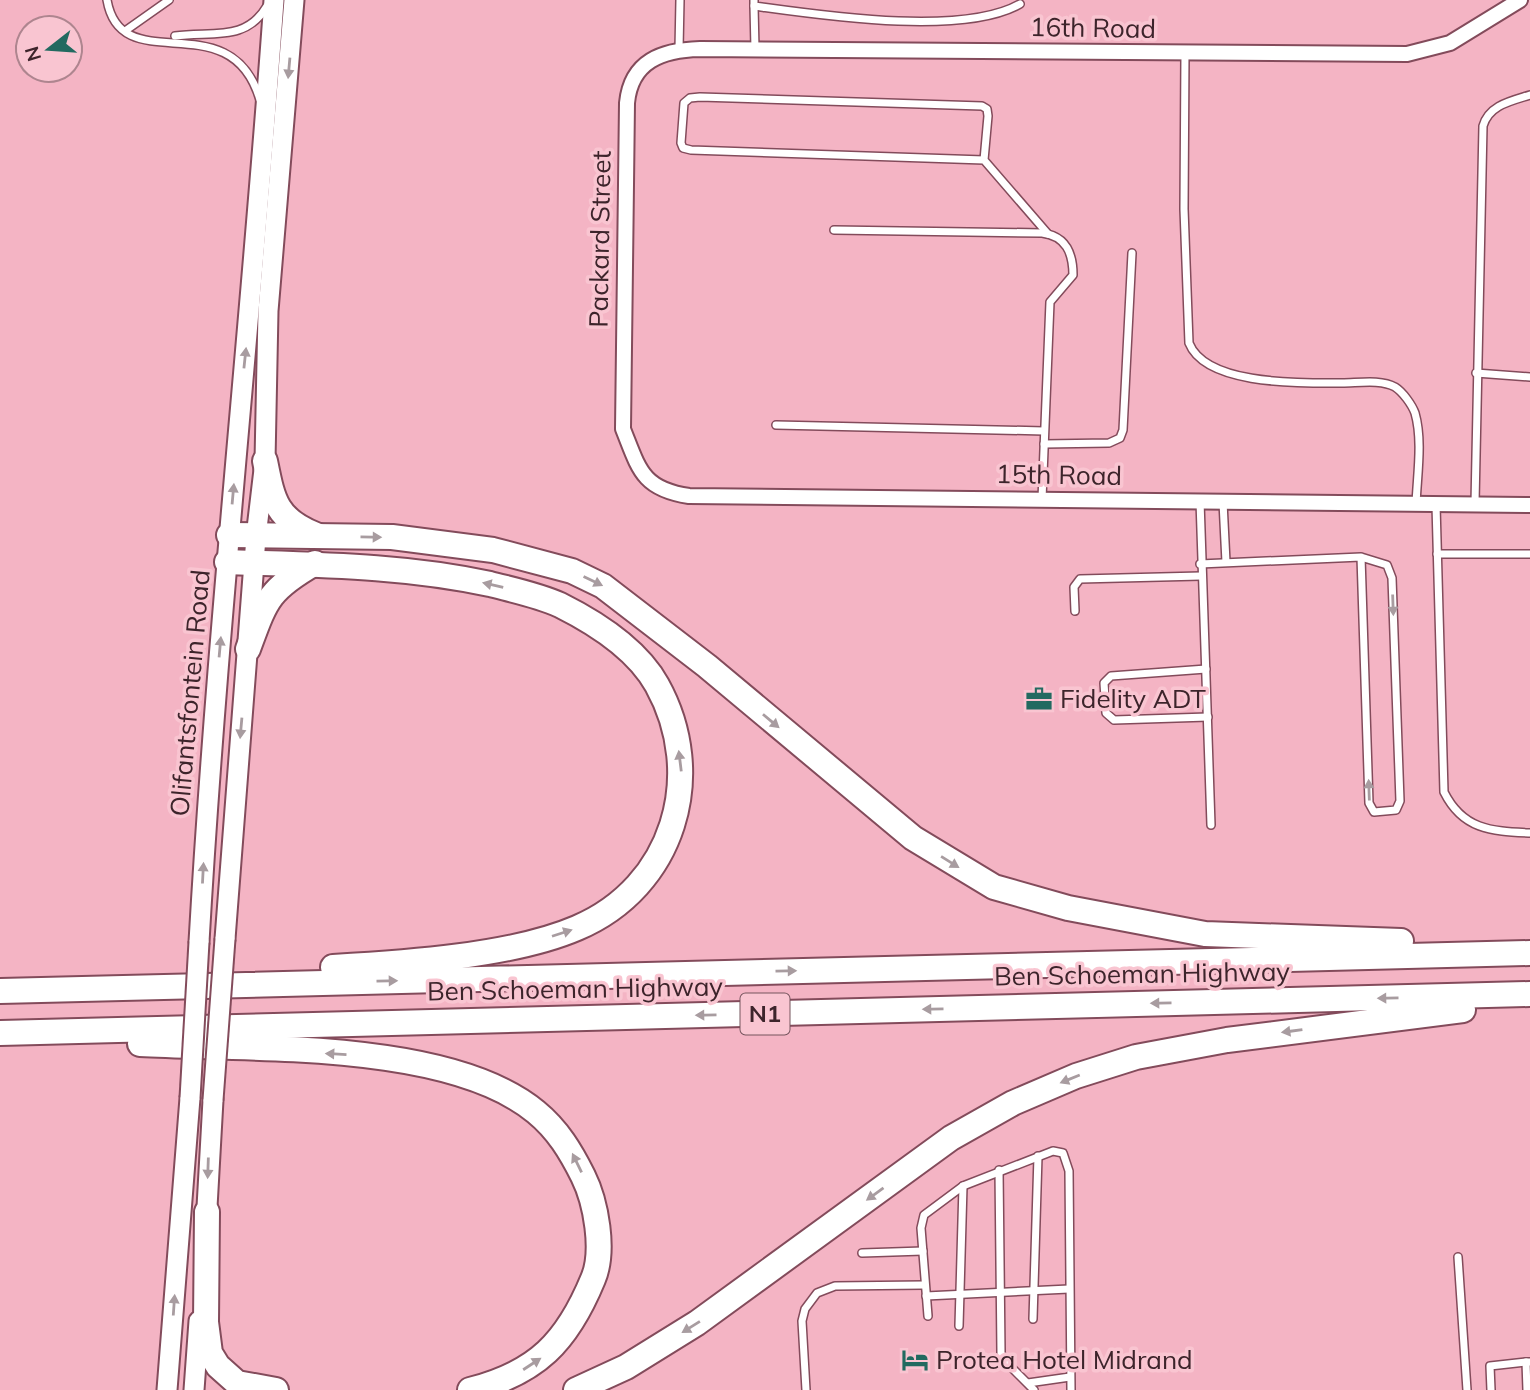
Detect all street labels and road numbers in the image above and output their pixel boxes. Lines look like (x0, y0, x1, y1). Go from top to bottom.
street label: 16th Road (1030, 10, 1156, 45)
street label: Packard Street (581, 150, 618, 328)
street label: 15th Road (996, 457, 1122, 492)
street label: Olifantsfontein Road (162, 568, 217, 818)
street label: Ben Schoeman Highway (994, 954, 1290, 993)
street label: Ben Schoeman Highway (427, 969, 723, 1008)
road number: N1 (740, 994, 790, 1034)

